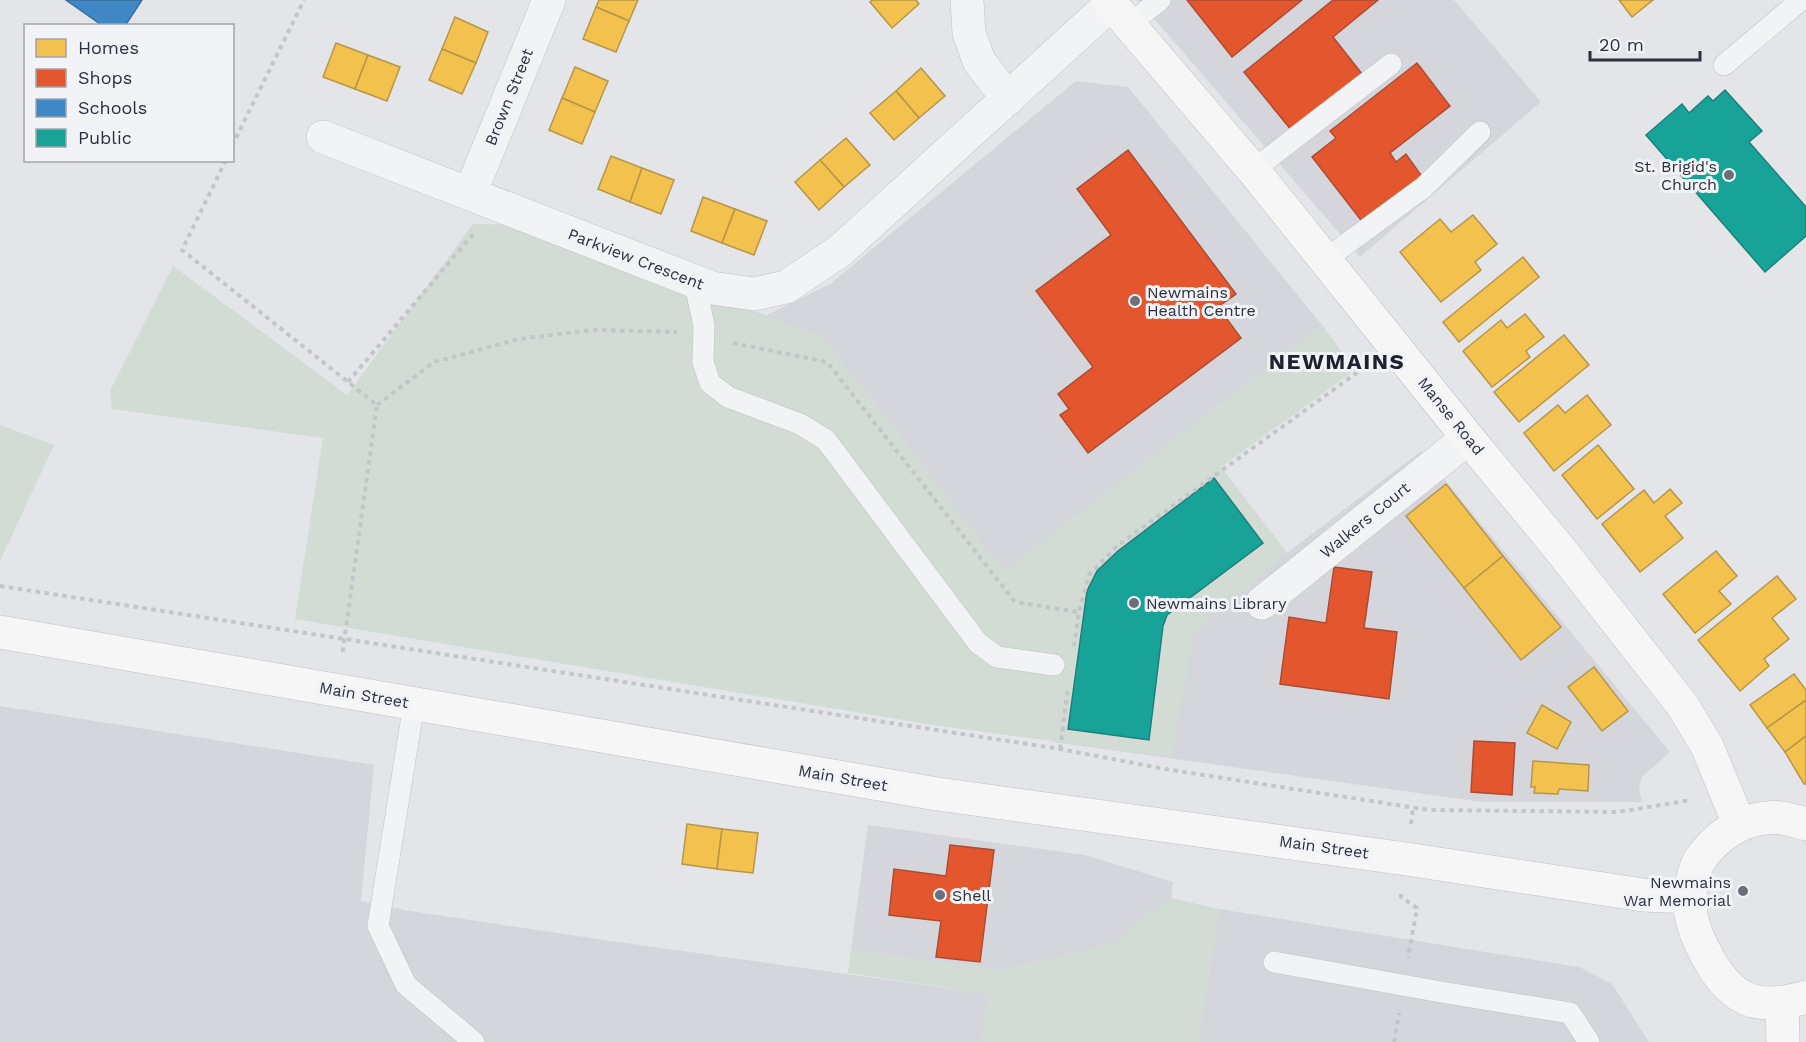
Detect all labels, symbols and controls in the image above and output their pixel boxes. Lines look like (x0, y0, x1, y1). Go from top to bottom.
legend (24, 24, 234, 162)
scale bar (1590, 24, 1700, 62)
text: 20 m (1599, 34, 1644, 55)
text: Homes (78, 37, 139, 58)
street label: Brown Street (481, 45, 537, 148)
text: Shops (78, 67, 132, 88)
text: Schools (78, 97, 147, 118)
text: Public (78, 127, 132, 148)
place label: St. Brigid's Church (1634, 157, 1717, 194)
marker: St. Brigid's Church (1722, 168, 1736, 182)
street label: Parkview Crescent (565, 224, 707, 294)
place label: Newmains Health Centre (1147, 283, 1256, 320)
marker: Newmains Health Centre (1128, 294, 1142, 308)
district label: NEWMAINS (1269, 349, 1405, 374)
street label: Manse Road (1414, 373, 1488, 459)
street label: Walkers Court (1316, 478, 1414, 562)
place label: Newmains Library (1146, 594, 1287, 613)
marker: Newmains Library (1127, 596, 1141, 610)
street label: Main Street (318, 678, 410, 712)
street label: Main Street (797, 761, 889, 795)
street label: Main Street (1278, 831, 1370, 863)
place label: Newmains War Memorial (1623, 873, 1731, 910)
marker: Newmains War Memorial (1736, 884, 1750, 898)
place label: Shell (952, 886, 991, 905)
marker: Shell (933, 888, 947, 902)

